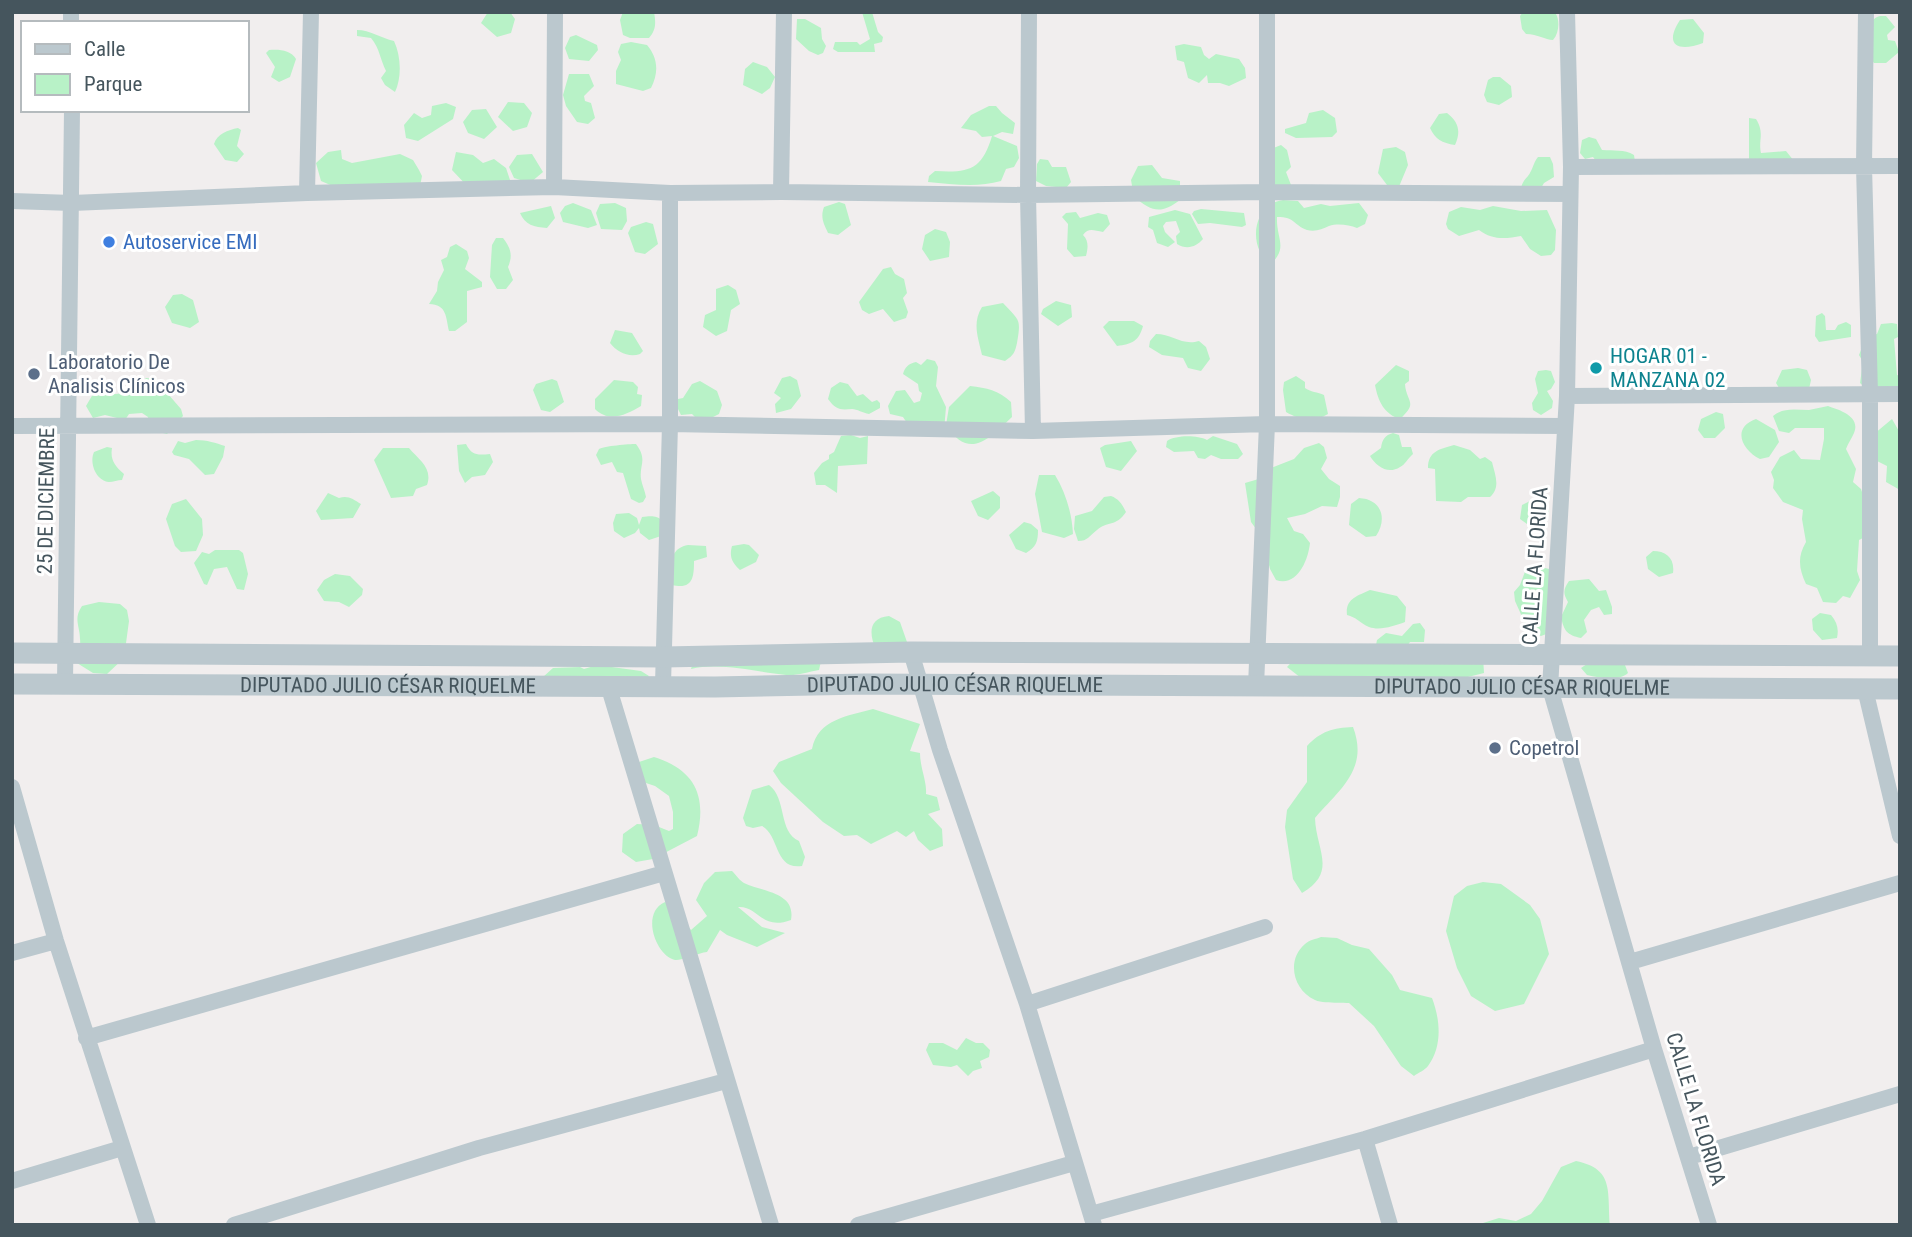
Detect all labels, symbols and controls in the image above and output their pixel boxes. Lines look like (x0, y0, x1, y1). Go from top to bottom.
legend (21, 21, 248, 112)
text: Calle (84, 37, 126, 61)
text: Parque (84, 72, 142, 96)
place label: Autoservice EMI (123, 230, 257, 254)
marker: Autoservice EMI (101, 234, 117, 250)
place label: HOGAR 01 - MANZANA 02 (1610, 344, 1725, 392)
place label: Laboratorio De Analisis Clínicos (48, 350, 185, 398)
marker: HOGAR 01 - MANZANA 02 (1588, 360, 1604, 376)
marker: Laboratorio De Analisis Clínicos (26, 366, 42, 382)
street label: 25 DE DICIEMBRE (33, 428, 59, 574)
street label: CALLE LA FLORIDA (1517, 486, 1553, 646)
street label: DIPUTADO JULIO CÉSAR RIQUELME (807, 672, 1103, 697)
street label: DIPUTADO JULIO CÉSAR RIQUELME (240, 673, 536, 698)
street label: DIPUTADO JULIO CÉSAR RIQUELME (1374, 674, 1670, 700)
place label: Copetrol (1509, 736, 1579, 760)
marker: Copetrol (1487, 740, 1503, 756)
street label: CALLE LA FLORIDA (1661, 1030, 1731, 1188)

